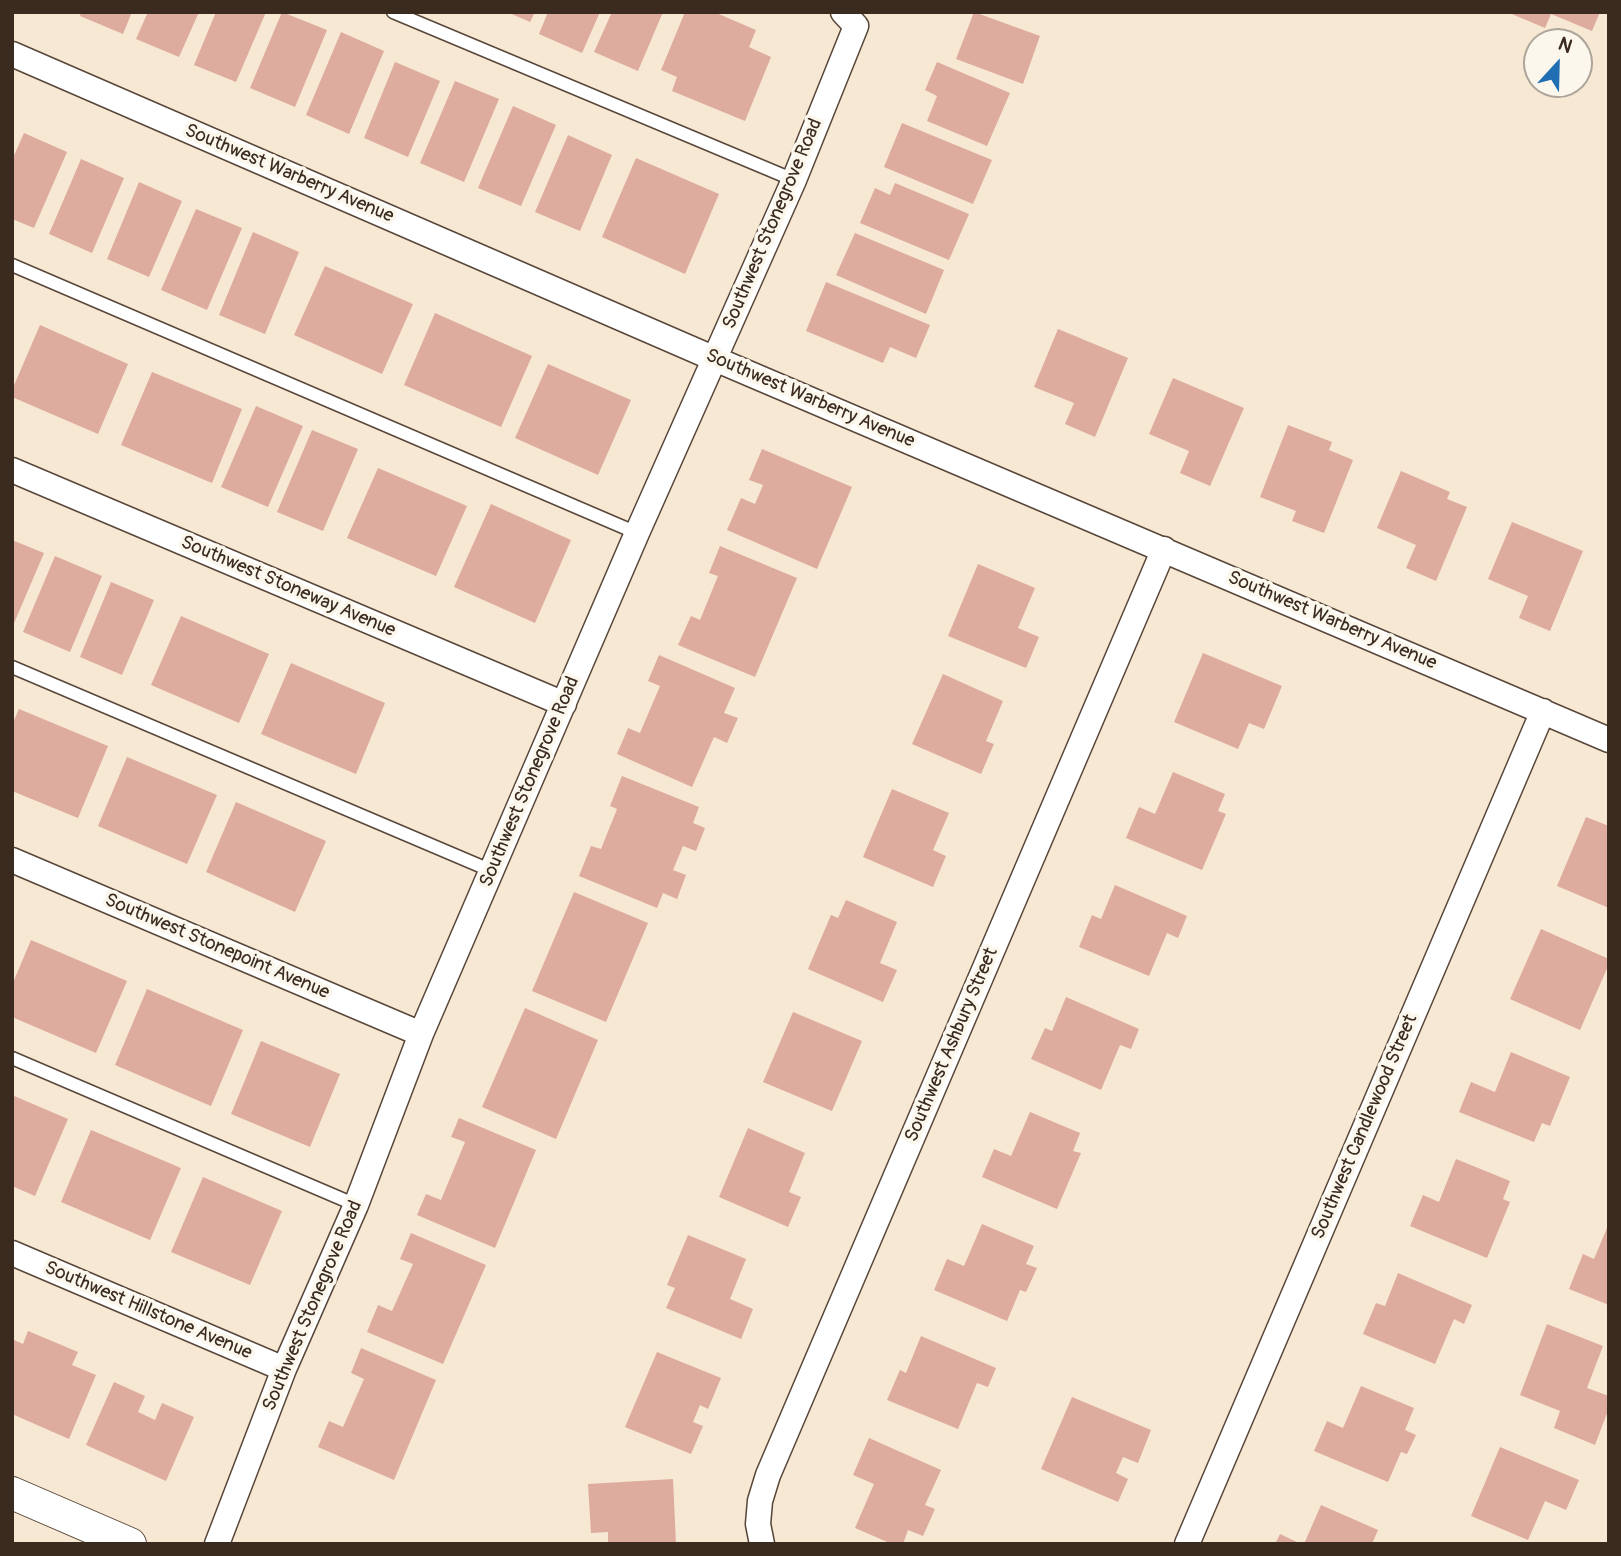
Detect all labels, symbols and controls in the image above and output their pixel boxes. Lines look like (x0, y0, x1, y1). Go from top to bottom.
north arrow (1523, 28, 1593, 98)
text: N (1555, 32, 1576, 59)
street label: Southwest Stonegrove Road (718, 115, 828, 333)
street label: Southwest Warberry Avenue (181, 120, 397, 228)
street label: Southwest Warberry Avenue (702, 345, 918, 453)
street label: Southwest Stoneway Avenue (177, 531, 399, 643)
street label: Southwest Warberry Avenue (1224, 567, 1440, 675)
street label: Southwest Stonegrove Road (475, 673, 585, 891)
street label: Southwest Stonepoint Avenue (101, 889, 333, 1005)
street label: Southwest Ashbury Street (901, 944, 1003, 1146)
street label: Southwest Candlewood Street (1307, 1011, 1423, 1243)
street label: Southwest Stonegrove Road (258, 1197, 368, 1415)
street label: Southwest Hillstone Avenue (41, 1257, 255, 1365)

